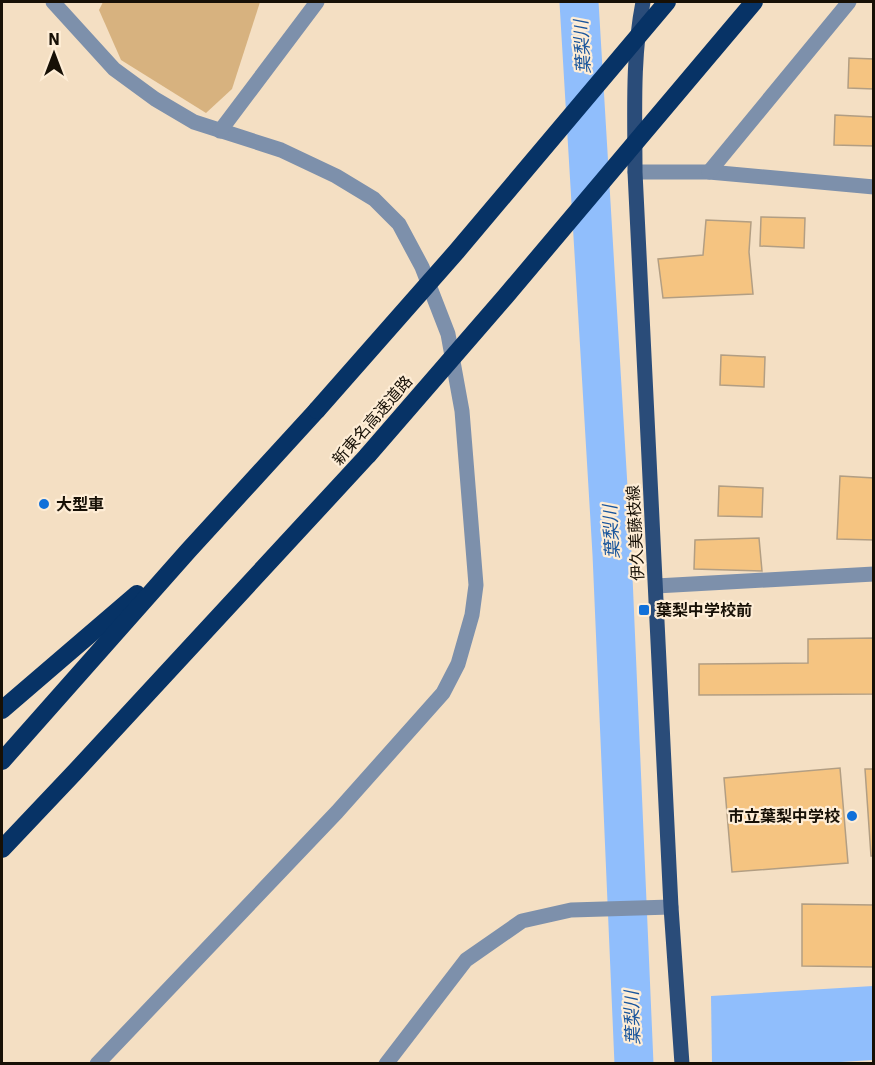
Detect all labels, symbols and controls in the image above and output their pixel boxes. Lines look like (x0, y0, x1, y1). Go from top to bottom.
water label: 葉梨川 (569, 17, 595, 75)
north arrow (24, 24, 84, 84)
text: N (48, 29, 60, 49)
street label: 新東名高速道路 (328, 371, 416, 469)
street label: 伊久美藤枝線 (623, 485, 647, 581)
place label: 大型車 (56, 494, 104, 514)
marker: 大型車 (37, 497, 51, 511)
water label: 葉梨川 (598, 502, 624, 560)
place label: 葉梨中学校前 (656, 600, 752, 620)
marker: 葉梨中学校前 (637, 603, 651, 617)
place label: 市立葉梨中学校 (728, 806, 840, 826)
marker: 市立葉梨中学校 (845, 809, 859, 823)
water label: 葉梨川 (619, 989, 644, 1045)

